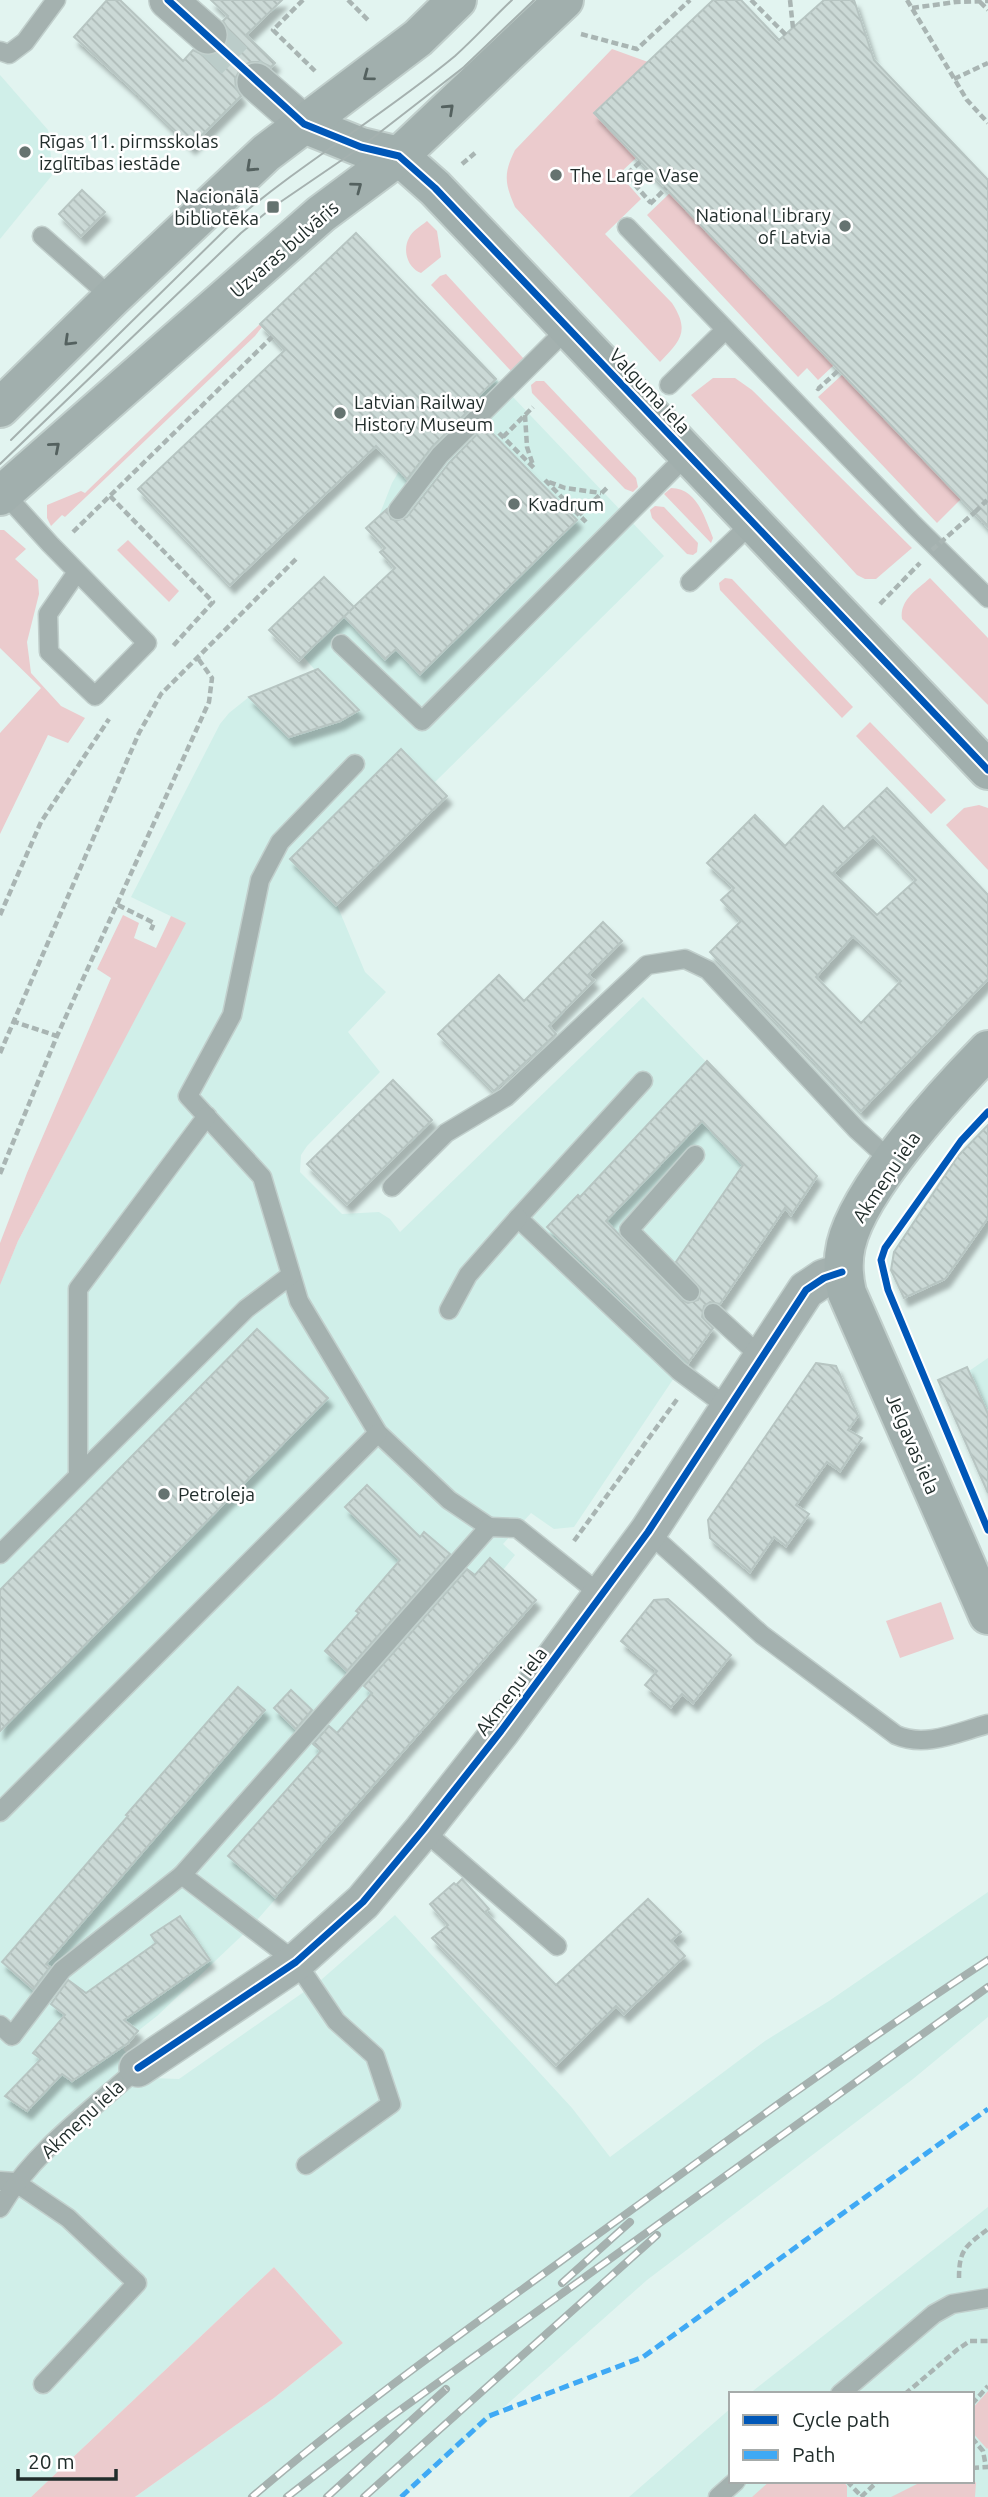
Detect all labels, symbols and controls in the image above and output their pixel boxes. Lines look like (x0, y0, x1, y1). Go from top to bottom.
one-way arrow (363, 67, 376, 80)
one-way arrow (441, 105, 454, 118)
place label: Rīgas 11. pirmsskolas izglītības iestāde (39, 130, 218, 174)
marker: Rīgas 11. pirmsskolas izglītības iestāde (17, 144, 33, 160)
one-way arrow (246, 159, 259, 172)
place label: The Large Vase (570, 164, 699, 186)
marker: The Large Vase (548, 167, 564, 183)
one-way arrow (349, 183, 362, 195)
place label: Nacionālā bibliotēka (174, 185, 259, 229)
street label: Uzvaras bulvāris (225, 196, 343, 302)
marker: Nacionālā bibliotēka (265, 199, 281, 215)
place label: National Library of Latvia (695, 204, 831, 248)
marker: National Library of Latvia (837, 218, 853, 234)
one-way arrow (64, 333, 77, 346)
street label: Valguma iela (605, 344, 695, 438)
place label: Latvian Railway History Museum (354, 391, 493, 435)
marker: Latvian Railway History Museum (332, 405, 348, 421)
one-way arrow (47, 443, 60, 455)
place label: Kvadrum (528, 493, 604, 515)
marker: Kvadrum (506, 496, 522, 512)
street label: Akmeņu iela (848, 1127, 924, 1227)
street label: Jelgavas iela (882, 1390, 944, 1498)
place label: Petroleja (178, 1483, 255, 1505)
marker: Petroleja (156, 1486, 172, 1502)
street label: Akmeņu iela (471, 1643, 551, 1739)
street label: Akmeņu iela (36, 2075, 128, 2163)
legend (729, 2392, 974, 2483)
text: Cycle path (792, 2407, 890, 2431)
scale bar (18, 2438, 116, 2482)
text: Path (792, 2442, 835, 2466)
text: 20 m (28, 2449, 75, 2473)

